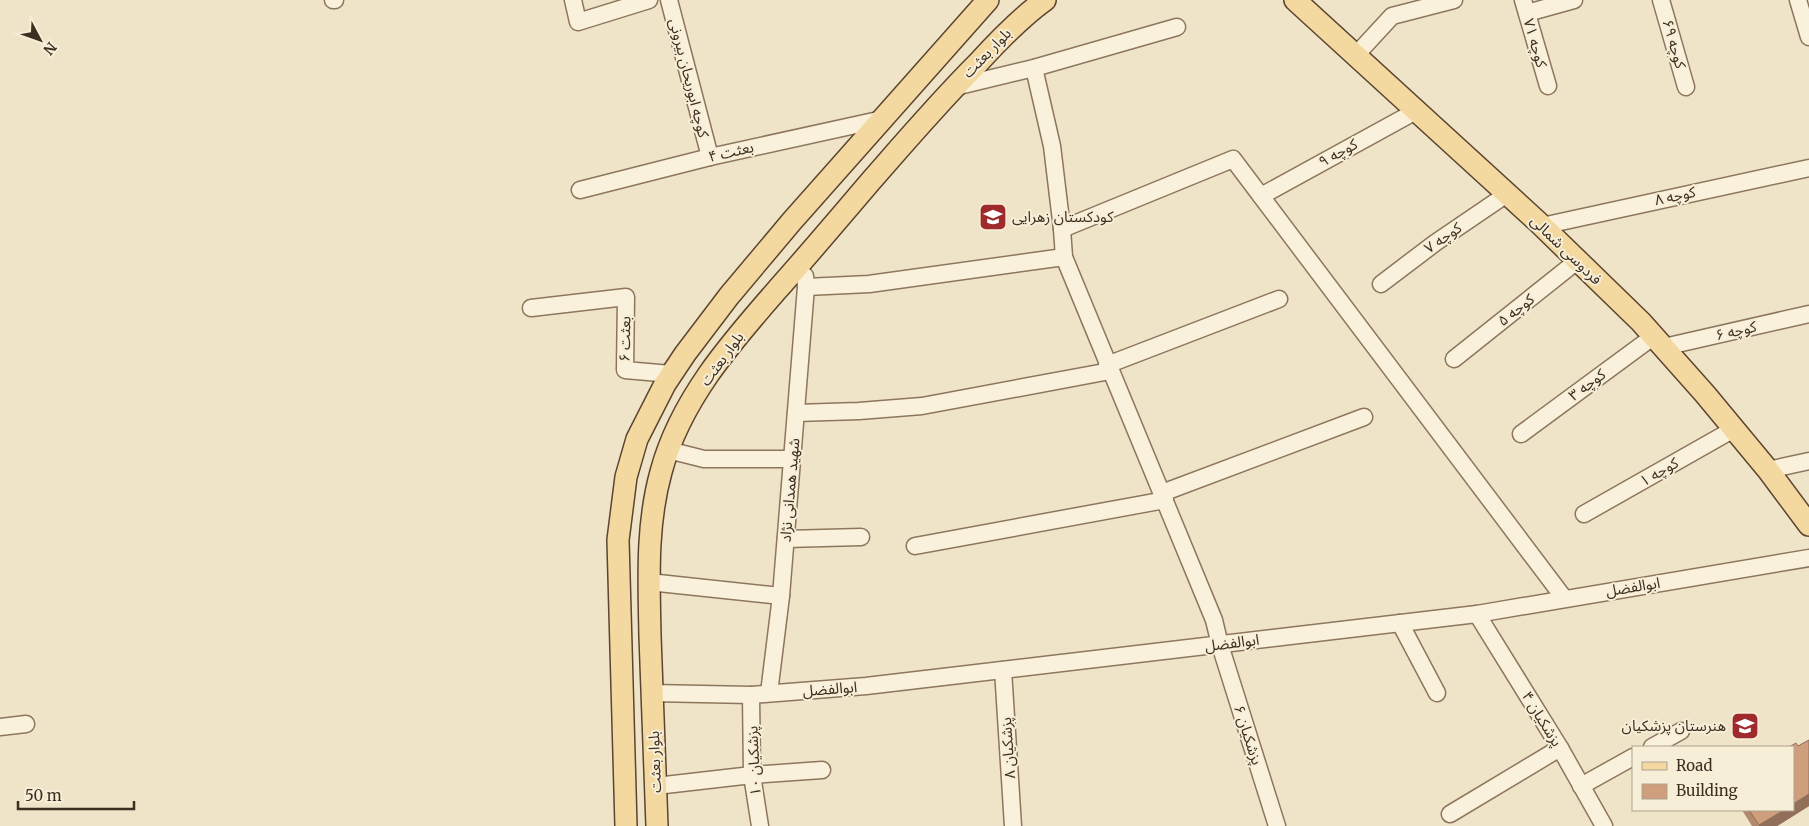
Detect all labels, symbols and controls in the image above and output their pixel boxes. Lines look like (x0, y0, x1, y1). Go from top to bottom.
north arrow (15, 15, 65, 65)
street label: کوچه ابوریحان بیرونی (664, 16, 714, 141)
street label: کوچه ۷۱ (1518, 16, 1552, 71)
street label: کوچه ۶۹ (1657, 17, 1691, 72)
street label: بلوار بعثت (958, 24, 1015, 82)
text: N (39, 38, 60, 59)
street label: کوچه ۹ (1315, 134, 1362, 172)
street label: بعثت ۴ (706, 137, 755, 166)
street label: کوچه ۸ (1653, 182, 1698, 210)
school or university icon: کودکستان زهرایی (978, 202, 1008, 232)
place label: کودکستان زهرایی (1012, 207, 1114, 226)
street label: فردوسی شمالی (1527, 211, 1606, 289)
street label: کوچه ۷ (1420, 217, 1466, 258)
street label: کوچه ۵ (1493, 289, 1539, 331)
street label: بعثت ۶ (615, 316, 634, 362)
street label: کوچه ۶ (1714, 316, 1759, 345)
street label: بلوار بعثت (696, 328, 748, 389)
street label: کوچه ۳ (1564, 364, 1610, 406)
street label: شهید همدانی نژاد (775, 437, 804, 543)
street label: کوچه ۱ (1636, 453, 1683, 491)
street label: ابوالفضل (1604, 573, 1661, 600)
street label: ابوالفضل (1204, 630, 1260, 655)
street label: ابوالفضل (802, 677, 858, 700)
street label: پزشکیان ۴ (1517, 688, 1567, 751)
street label: پزشکیان ۶ (1229, 703, 1267, 767)
school or university icon: هنرستان پزشکیان (1730, 711, 1760, 741)
street label: پزشکیان ۸ (996, 716, 1020, 779)
place label: هنرستان پزشکیان (1622, 716, 1726, 736)
street label: پزشکیان ۱۰ (742, 725, 766, 797)
street label: بلوار بعثت (644, 731, 665, 793)
legend (1632, 746, 1794, 811)
text: Road (1676, 756, 1712, 775)
scale bar (18, 778, 134, 810)
text: Building (1676, 781, 1738, 800)
text: 50 m (25, 786, 62, 805)

